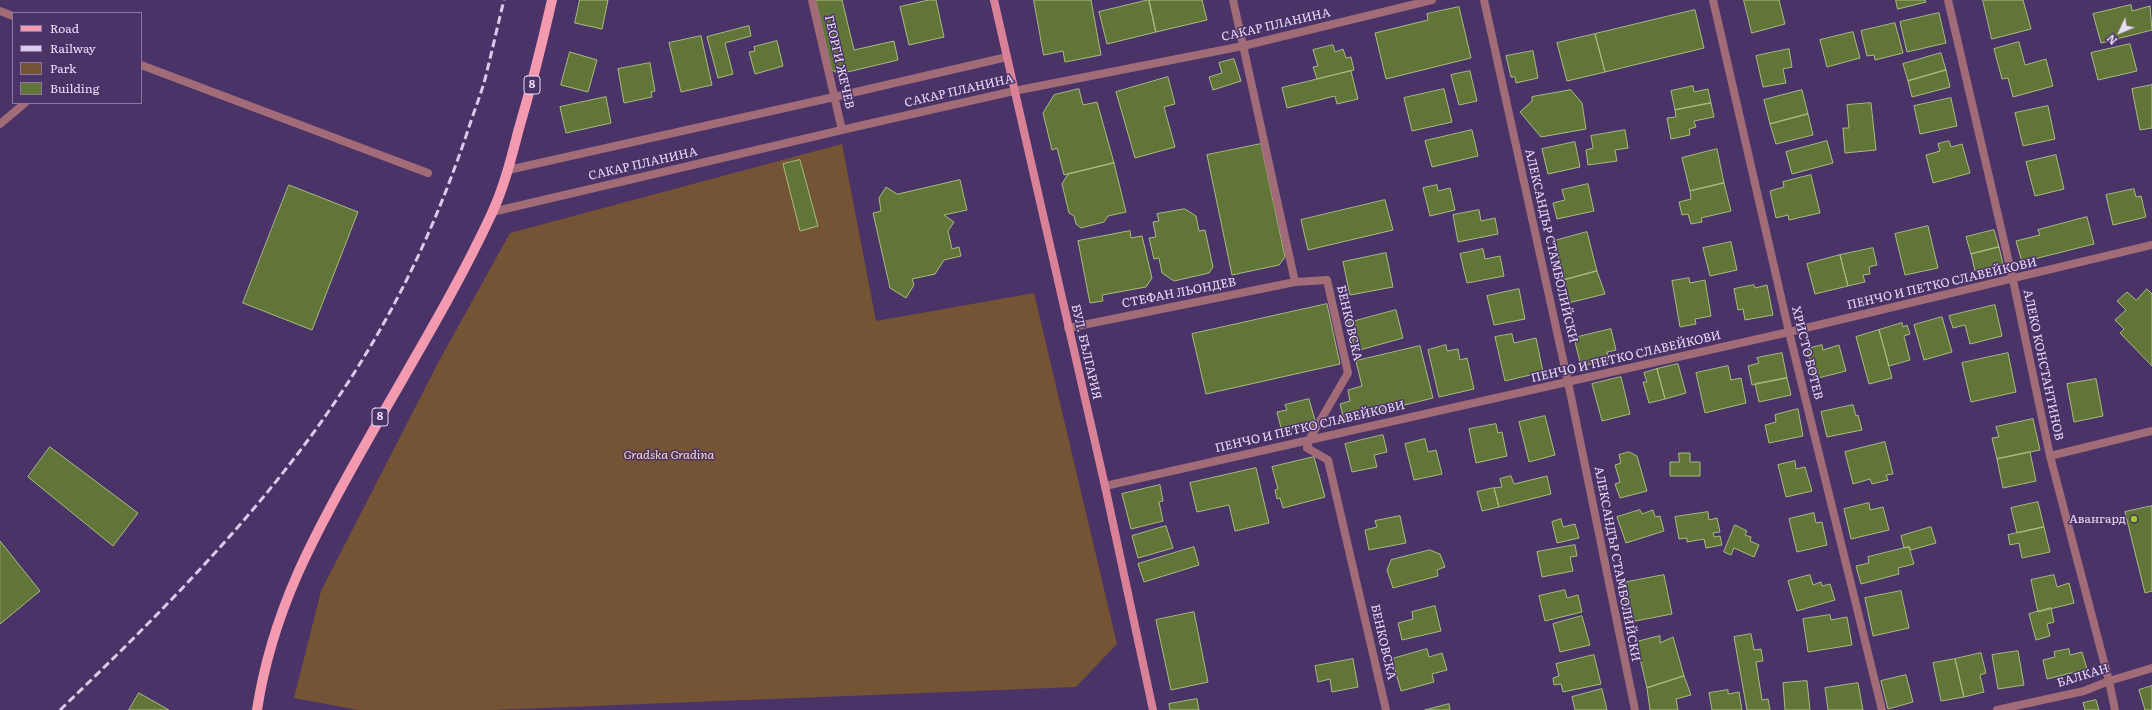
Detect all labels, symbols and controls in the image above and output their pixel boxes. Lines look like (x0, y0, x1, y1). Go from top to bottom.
street label: САКАР ПЛАНИНА (1220, 5, 1332, 45)
legend (12, 12, 142, 104)
north arrow (2100, 12, 2140, 52)
street label: ГЕОРГИ ЖЕЧЕВ (821, 14, 857, 110)
text: Road (50, 19, 79, 37)
text: N (2102, 31, 2120, 49)
text: Railway (50, 39, 96, 57)
text: Park (50, 59, 76, 77)
street label: САКАР ПЛАНИНА (903, 71, 1015, 111)
road number: 8 (524, 76, 540, 94)
text: Building (50, 79, 99, 97)
street label: САКАР ПЛАНИНА (587, 144, 699, 184)
street label: АЛЕКСАНДЪР СТАМБОЛИЙСКИ (1522, 148, 1580, 344)
street label: ПЕНЧО И ПЕТКО СЛАВЕЙКОВИ (1846, 255, 2038, 313)
street label: СТЕФАН ЛЬОНДЕВ (1121, 275, 1237, 311)
street label: БЕНКОВСКА (1333, 284, 1365, 362)
street label: АЛЕКО КОНСТАНТИНОВ (2020, 288, 2066, 442)
street label: БУЛ. БЪЛГАРИЯ (1068, 303, 1104, 401)
street label: ХРИСТО БОТЕВ (1788, 305, 1826, 401)
street label: ПЕНЧО И ПЕТКО СЛАВЕЙКОВИ (1530, 328, 1722, 386)
street label: ПЕНЧО И ПЕТКО СЛАВЕЙКОВИ (1214, 398, 1406, 456)
road number: 8 (372, 408, 388, 426)
park label: Gradska Gradina (624, 448, 714, 462)
street label: АЛЕКСАНДЪР СТАМБОЛИЙСКИ (1591, 465, 1643, 663)
place label: Авангард (2069, 512, 2126, 526)
marker: Авангард (2129, 514, 2139, 524)
street label: БЕНКОВСКА (1367, 603, 1399, 681)
street label: БАЛКАН (2055, 661, 2111, 691)

